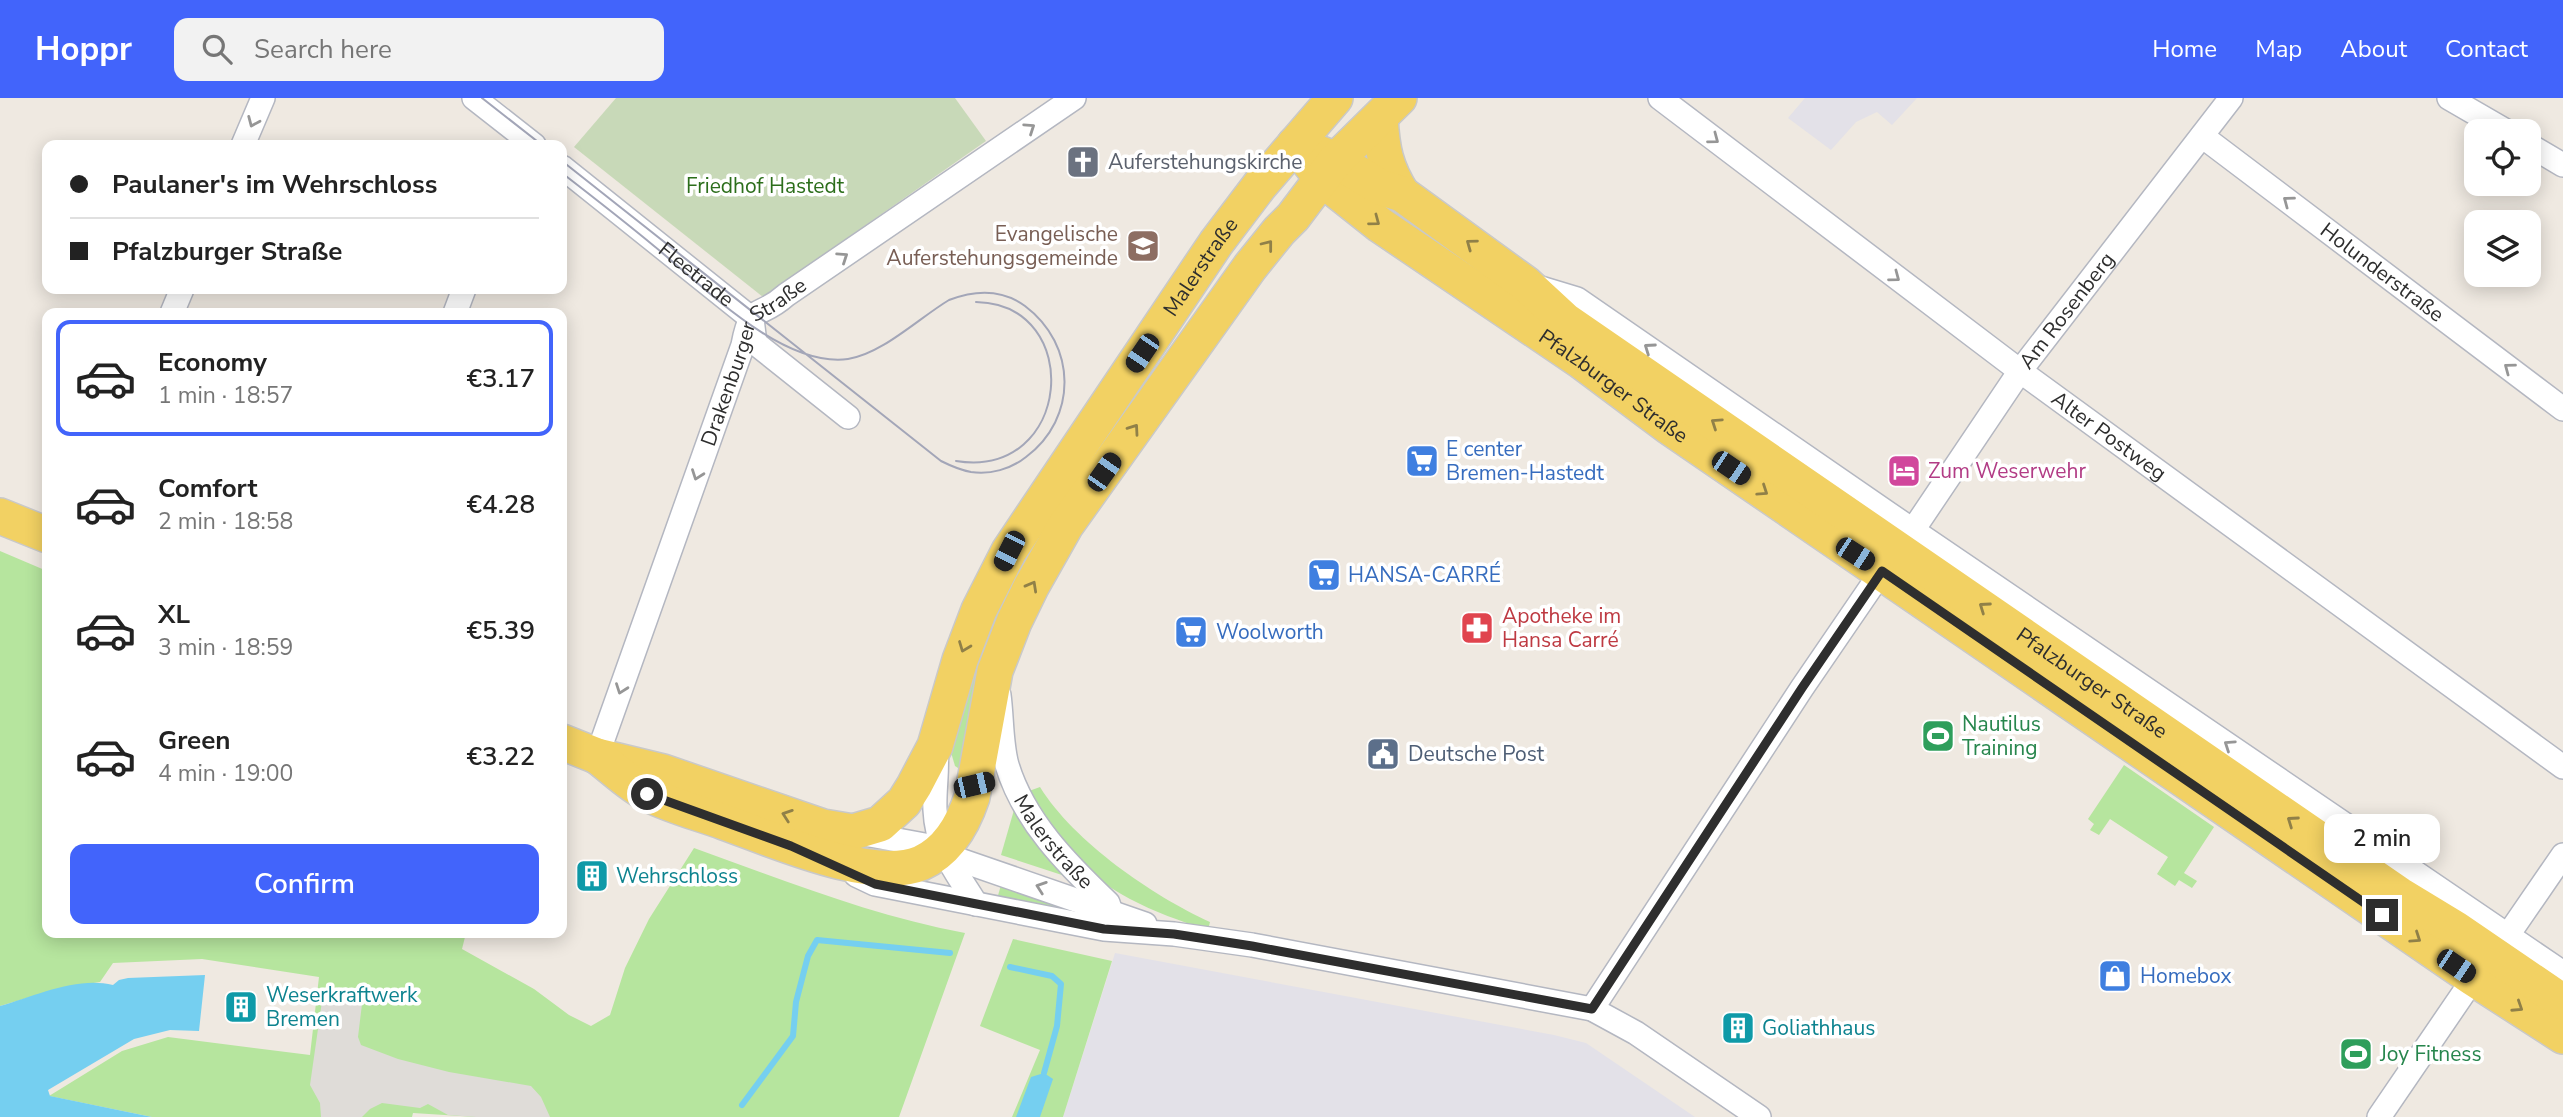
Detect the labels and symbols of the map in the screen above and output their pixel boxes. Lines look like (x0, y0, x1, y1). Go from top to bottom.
one-way arrow (248, 115, 262, 127)
one-way arrow (1022, 124, 1035, 136)
one-way arrow (1707, 131, 1719, 143)
church icon: Auferstehungskirche (1064, 143, 1102, 181)
place label: Auferstehungskirche (1108, 148, 1302, 176)
park label: Friedhof Hastedt (686, 172, 845, 200)
one-way arrow (2283, 197, 2296, 210)
street label: Malerstraße (1157, 212, 1244, 322)
one-way arrow (1368, 213, 1380, 226)
street label: Holunderstraße (2315, 216, 2450, 328)
place label: Evangelische Auferstehungsgemeinde (886, 220, 1118, 272)
school or university icon: Evangelische Auferstehungsgemeinde (1124, 227, 1162, 265)
street label: Fleetrade (653, 236, 740, 313)
one-way arrow (1259, 240, 1272, 253)
one-way arrow (1466, 240, 1479, 252)
street label: Am Rosenberg (2013, 246, 2121, 375)
one-way arrow (835, 253, 848, 265)
one-way arrow (1888, 268, 1900, 281)
street label: Drakenburger Straße (694, 271, 812, 450)
street label: Pfalzburger Straße (1533, 323, 1694, 450)
car (1122, 330, 1163, 376)
one-way arrow (1644, 344, 1657, 356)
one-way arrow (2504, 364, 2516, 376)
street label: Alter Postweg (2046, 385, 2172, 487)
one-way arrow (1711, 419, 1724, 431)
one-way arrow (1126, 424, 1138, 437)
place label: E center Bremen-Hastedt (1446, 435, 1604, 487)
supermarket icon: E center Bremen-Hastedt (1403, 442, 1441, 480)
car (1708, 448, 1755, 488)
car (1084, 449, 1125, 495)
hotel icon: Zum Weserwehr (1885, 452, 1923, 490)
place label: Zum Weserwehr (1928, 457, 2086, 485)
one-way arrow (691, 468, 705, 480)
one-way arrow (1755, 483, 1768, 495)
car (991, 528, 1028, 574)
car (1832, 534, 1879, 574)
supermarket icon: HANSA-CARRÉ (1305, 556, 1343, 594)
place label: HANSA-CARRÉ (1348, 561, 1501, 589)
one-way arrow (1024, 581, 1037, 594)
place label: Apotheke im Hansa Carré (1502, 602, 1621, 654)
one-way arrow (1979, 603, 1992, 615)
pharmacy icon: Apotheke im Hansa Carré (1458, 609, 1496, 647)
supermarket icon: Woolworth (1172, 613, 1210, 651)
place label: Woolworth (1216, 618, 1324, 646)
street label: Pfalzburger Straße (2011, 621, 2173, 745)
one-way arrow (959, 641, 973, 653)
one-way arrow (615, 682, 629, 694)
place label: Nautilus Training (1962, 710, 2041, 762)
sports icon: Nautilus Training (1919, 717, 1957, 755)
public building icon: Deutsche Post (1364, 735, 1402, 773)
place label: Deutsche Post (1408, 740, 1545, 768)
one-way arrow (2224, 741, 2237, 753)
car (952, 770, 997, 800)
route start (631, 778, 663, 810)
street label: Malerstraße (1007, 789, 1100, 895)
one-way arrow (781, 809, 793, 823)
callout: 2 min (2324, 814, 2440, 862)
one-way arrow (2287, 816, 2300, 829)
building icon: Wehrschloss (573, 857, 611, 895)
place label: Wehrschloss (616, 862, 738, 890)
one-way arrow (1035, 881, 1047, 895)
route end (2366, 899, 2398, 931)
one-way arrow (2408, 930, 2421, 942)
car (2433, 946, 2480, 986)
shop icon: Homebox (2096, 957, 2134, 995)
place label: Homebox (2140, 962, 2232, 990)
place label: Weserkraftwerk Bremen (266, 981, 418, 1033)
building icon: Weserkraftwerk Bremen (222, 988, 260, 1026)
one-way arrow (2511, 998, 2524, 1011)
building icon: Goliathhaus (1719, 1009, 1757, 1047)
place label: Goliathhaus (1762, 1014, 1875, 1042)
sports icon: Joy Fitness (2337, 1035, 2375, 1073)
place label: Joy Fitness (2379, 1040, 2482, 1068)

